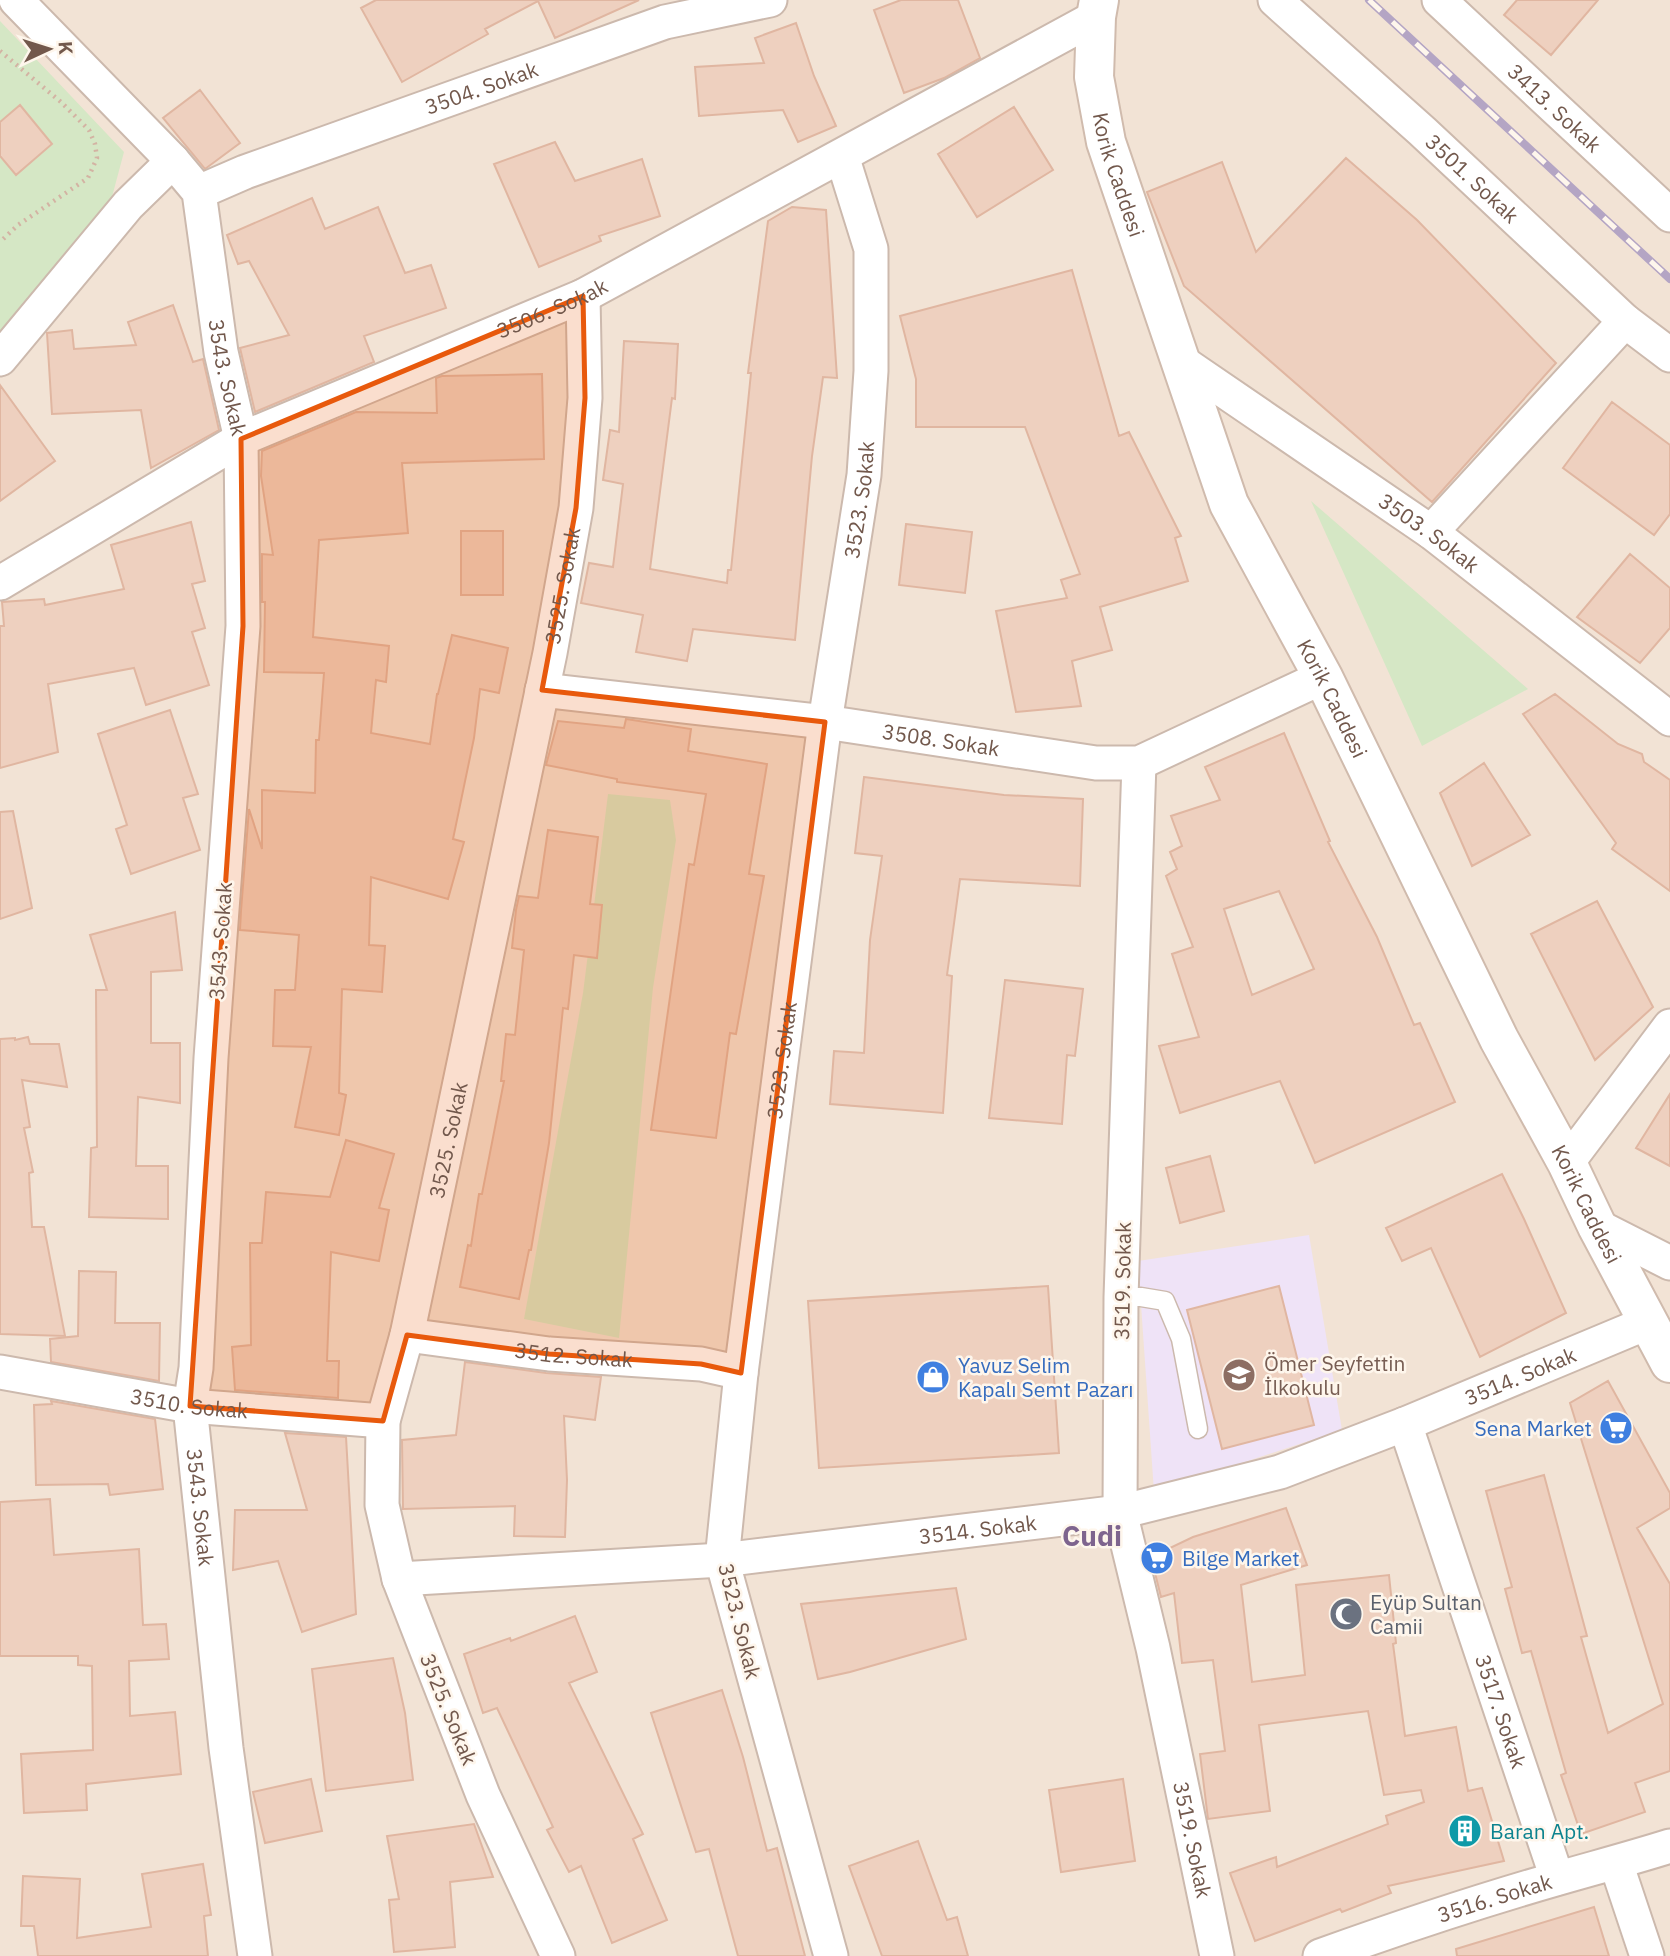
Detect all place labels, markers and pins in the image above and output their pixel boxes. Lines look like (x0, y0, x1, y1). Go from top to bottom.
place label: Ömer Seyfettin İlkokulu (1264, 1349, 1406, 1401)
place label: Yavuz Selim Kapalı Semt Pazarı (958, 1351, 1134, 1403)
school or university icon: Ömer Seyfettin İlkokulu (1220, 1356, 1258, 1394)
shop icon: Yavuz Selim Kapalı Semt Pazarı (914, 1358, 952, 1396)
supermarket icon: Sena Market (1597, 1409, 1635, 1447)
place label: Sena Market (1475, 1414, 1592, 1442)
supermarket icon: Bilge Market (1138, 1539, 1176, 1577)
place label: Bilge Market (1182, 1544, 1300, 1572)
place label: Eyüp Sultan Camii (1370, 1588, 1482, 1640)
mosque icon: Eyüp Sultan Camii (1327, 1595, 1365, 1633)
building icon: Baran Apt. (1446, 1812, 1484, 1850)
place label: Baran Apt. (1490, 1817, 1589, 1845)

